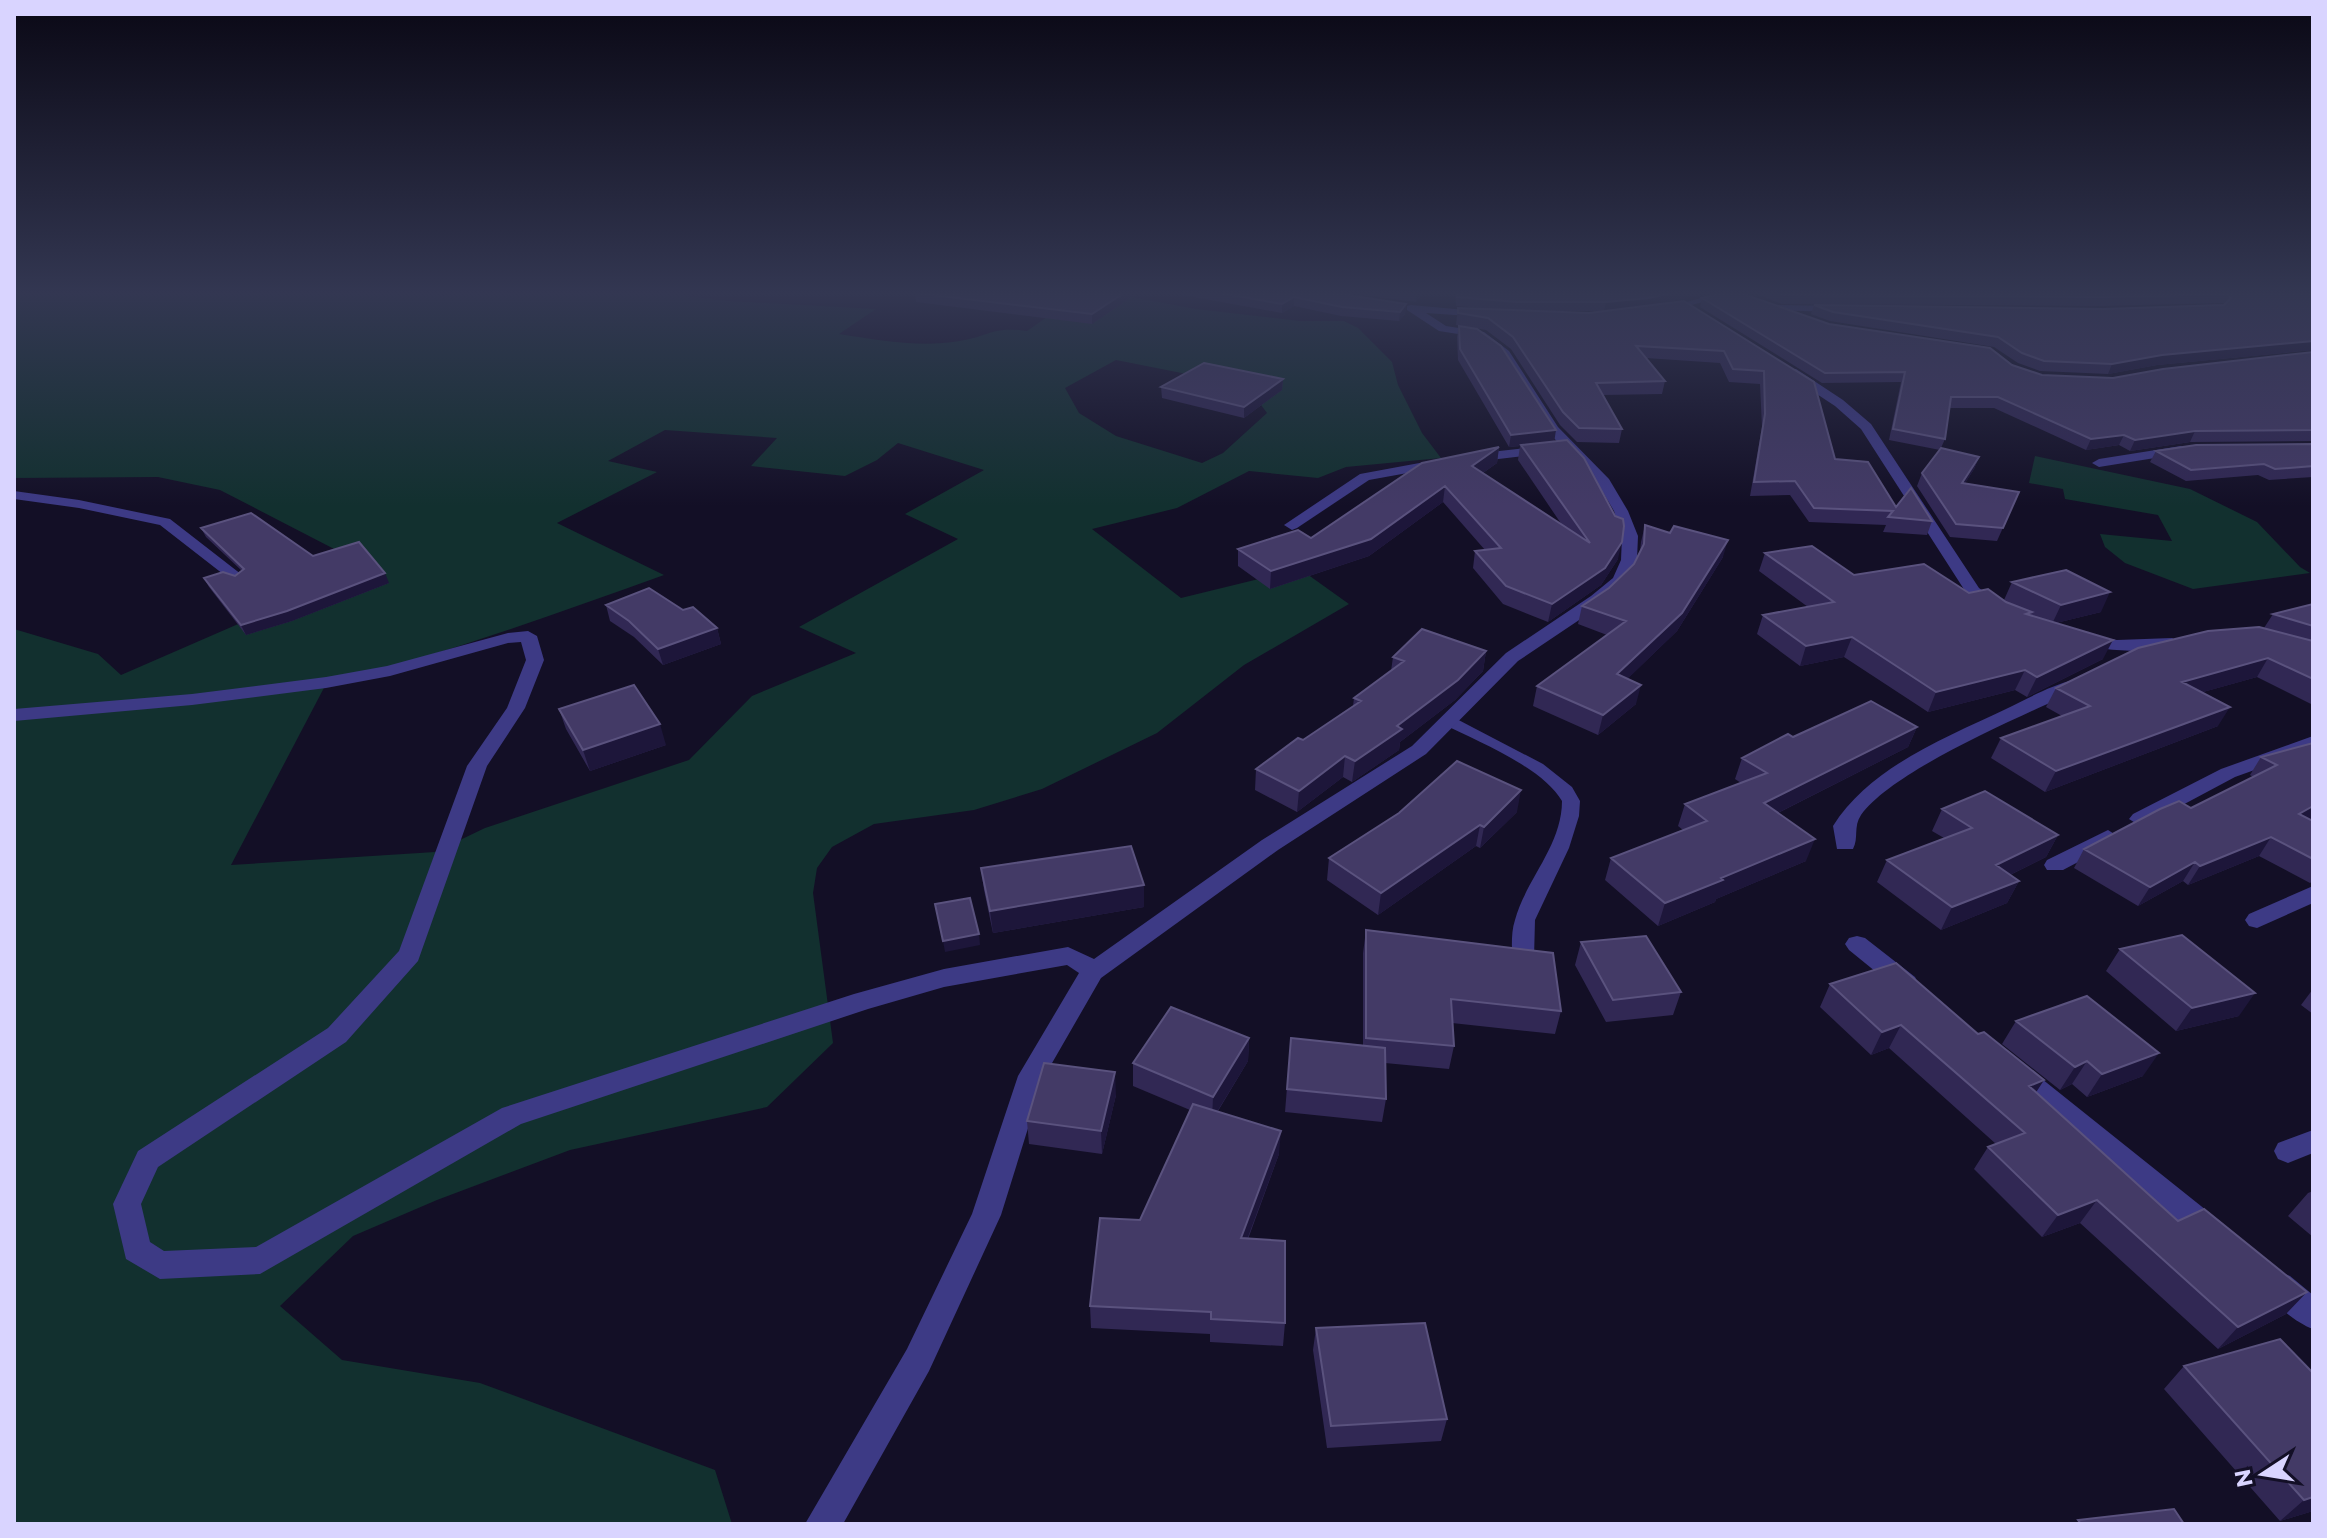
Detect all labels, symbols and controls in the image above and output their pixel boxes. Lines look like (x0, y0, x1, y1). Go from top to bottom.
north arrow (2223, 1434, 2303, 1514)
text: N (2229, 1467, 2259, 1490)

